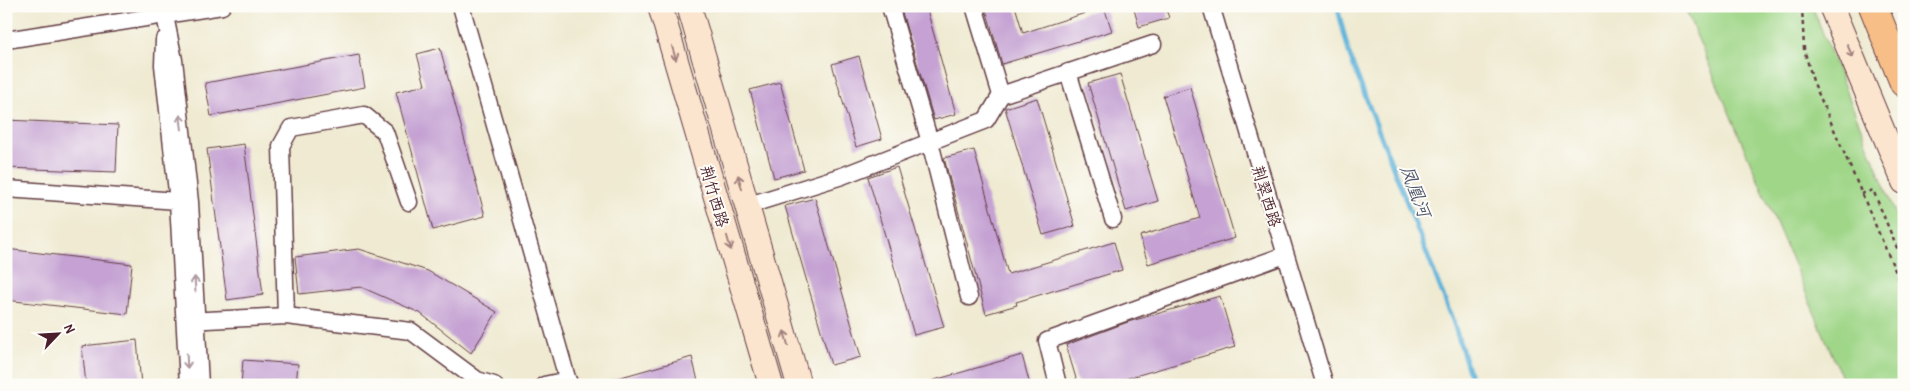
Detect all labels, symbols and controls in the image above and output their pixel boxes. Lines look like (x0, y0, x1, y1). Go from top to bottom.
one-way arrow (1845, 43, 1855, 58)
one-way arrow (669, 45, 679, 61)
one-way arrow (176, 114, 186, 130)
water label: 凤凰河 (1395, 161, 1438, 223)
street label: 荆竹西路 (696, 162, 734, 230)
street label: 荆翠西路 (1247, 162, 1287, 230)
one-way arrow (734, 175, 744, 191)
one-way arrow (724, 234, 734, 250)
one-way arrow (190, 276, 199, 292)
north arrow (32, 308, 82, 358)
text: N (60, 321, 81, 336)
one-way arrow (780, 330, 790, 346)
one-way arrow (182, 353, 191, 369)

